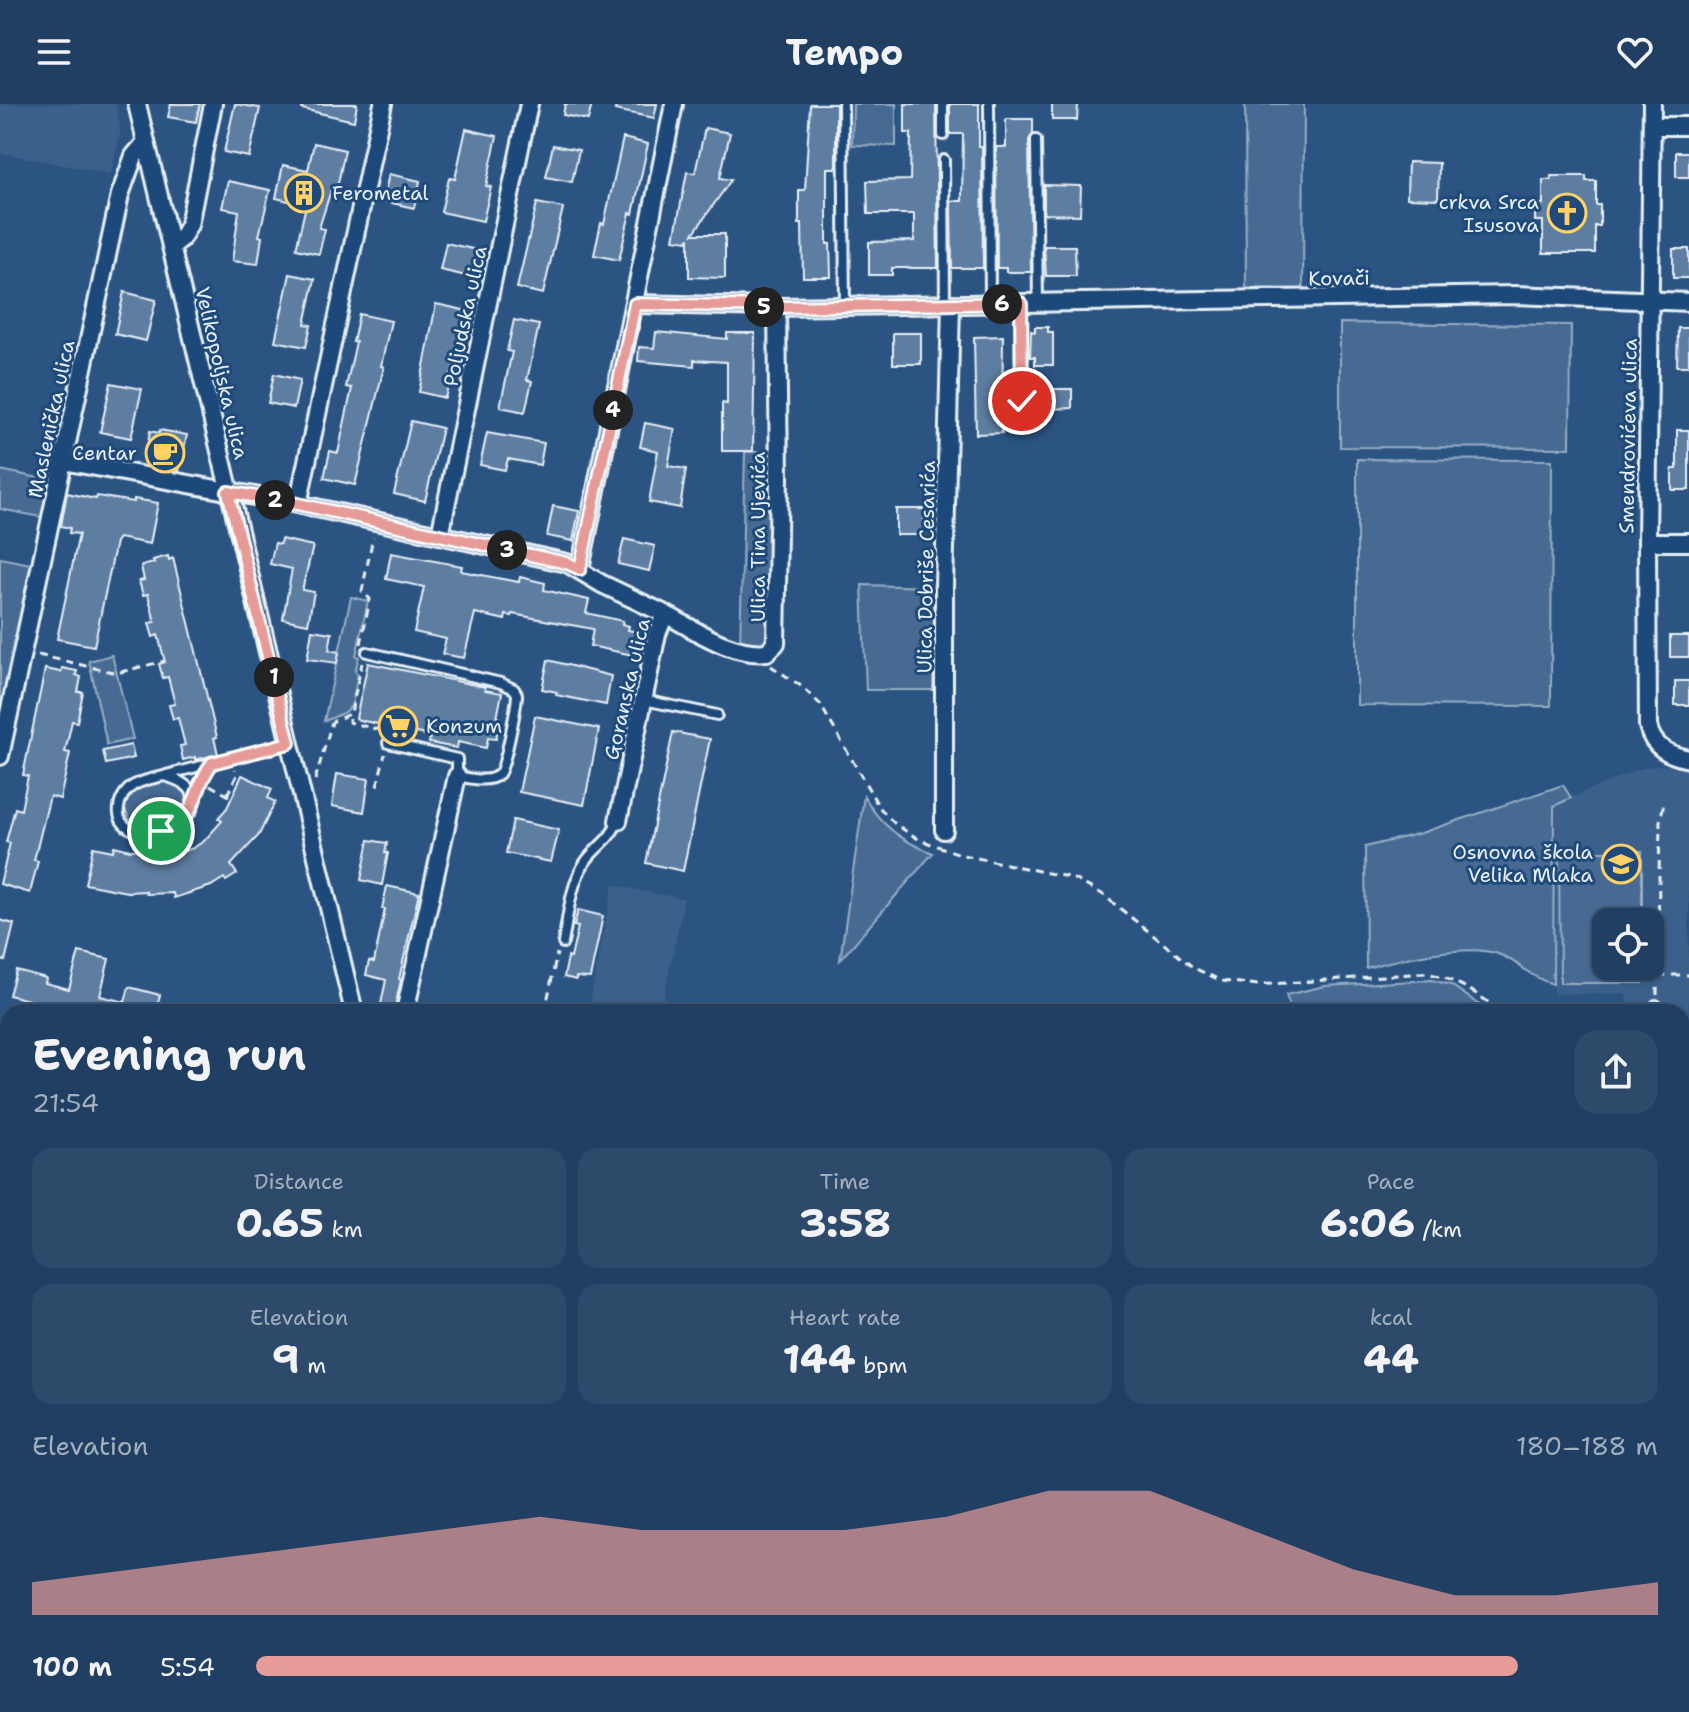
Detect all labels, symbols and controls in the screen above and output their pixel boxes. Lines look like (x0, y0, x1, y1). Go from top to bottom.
text: Tempo (786, 28, 903, 77)
icon: menu (32, 30, 76, 74)
icon: heart (1613, 30, 1657, 74)
building icon: Ferometal (283, 172, 325, 214)
place label: Ferometal (332, 180, 429, 206)
place label: crkva Srca Isusova (1439, 189, 1540, 238)
church icon: crkva Srca Isusova (1546, 192, 1588, 234)
street label: Poljudska ulica (437, 243, 493, 389)
street label: Kovači (1308, 264, 1370, 292)
street label: Velikopoljska ulica (190, 284, 255, 462)
pin: 6 (982, 284, 1022, 324)
pin: 5 (744, 287, 784, 327)
text: 6 (994, 289, 1010, 318)
text: 5 (757, 292, 771, 321)
street label: Maslenička ulica (22, 337, 81, 500)
street label: Smendrovićeva ulica (1613, 338, 1643, 534)
pin (988, 367, 1056, 435)
icon: check (1000, 379, 1044, 423)
pin: 4 (593, 390, 633, 430)
text: 4 (605, 395, 621, 424)
cafe icon: Centar (144, 432, 186, 474)
place label: Centar (72, 440, 137, 466)
street label: Ulica Tina Ujevića (745, 451, 771, 622)
street label: Ulica Dobriše Cesarića (911, 460, 941, 674)
pin: 2 (255, 480, 295, 520)
text: 2 (267, 485, 283, 514)
pin: 3 (487, 530, 527, 570)
text: 3 (499, 535, 515, 564)
street label: Goranska ulica (598, 615, 656, 762)
pin: 1 (254, 657, 294, 697)
text: 1 (269, 662, 279, 691)
supermarket icon: Konzum (377, 705, 419, 747)
place label: Konzum (426, 713, 502, 739)
pin (127, 797, 195, 865)
icon: arrive (139, 809, 183, 853)
place label: Osnovna škola Velika Mlaka (1453, 839, 1594, 888)
school or university icon: Osnovna škola Velika Mlaka (1600, 843, 1642, 885)
map controls (1592, 908, 1664, 980)
button: locate (1592, 908, 1664, 980)
text: Evening run (32, 1025, 306, 1084)
button: share (1574, 1030, 1658, 1114)
text: 21:54 (32, 1085, 99, 1120)
text: Distance (254, 1167, 344, 1196)
text: Time (820, 1167, 870, 1196)
text: Pace (1367, 1167, 1415, 1196)
text: 0.65 (235, 1196, 324, 1250)
text: 3:58 (799, 1196, 891, 1250)
text: 6:06 (1320, 1196, 1415, 1250)
text: km (324, 1215, 363, 1244)
text: /km (1415, 1215, 1462, 1244)
text: Elevation (250, 1303, 348, 1332)
text: Heart rate (789, 1303, 901, 1332)
text: kcal (1370, 1303, 1412, 1332)
text: 9 (272, 1332, 300, 1386)
text: 144 (782, 1332, 856, 1386)
text: 44 (1363, 1332, 1419, 1386)
text: m (300, 1351, 326, 1380)
text: bpm (856, 1351, 908, 1380)
text: Elevation (32, 1428, 148, 1463)
text: 180–188 m (1516, 1428, 1658, 1463)
text: 100 m (32, 1649, 112, 1684)
text: 5:54 (160, 1649, 215, 1684)

